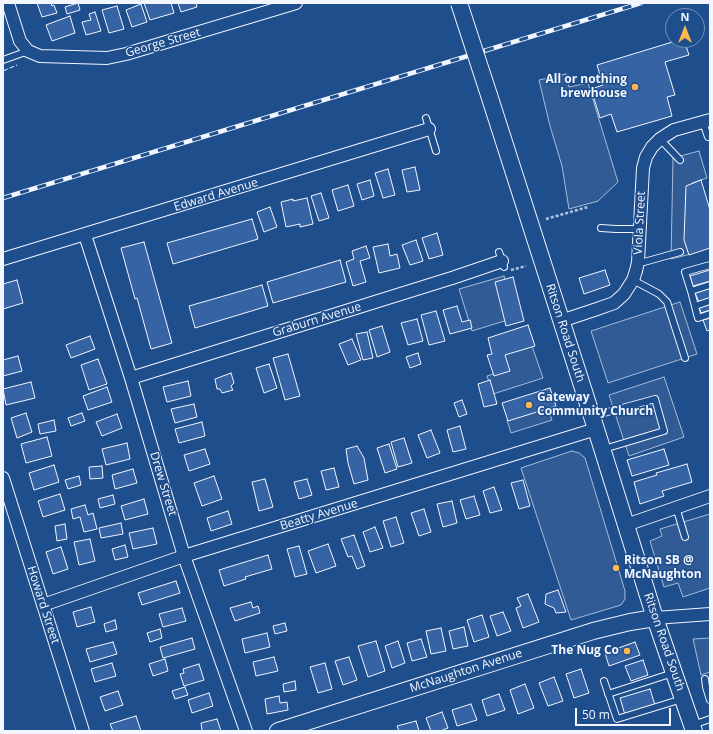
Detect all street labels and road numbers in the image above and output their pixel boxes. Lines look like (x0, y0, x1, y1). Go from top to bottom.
street label: George Street (124, 25, 202, 61)
street label: Edward Avenue (172, 175, 260, 215)
street label: Viola Street (631, 191, 649, 255)
street label: Ritson Road South (542, 282, 588, 384)
street label: Graburn Avenue (271, 300, 363, 340)
street label: Drew Street (146, 450, 180, 518)
street label: Beatty Avenue (278, 496, 360, 534)
street label: Howard Street (24, 564, 62, 646)
street label: Ritson Road South (640, 591, 688, 693)
street label: McNaughton Avenue (408, 646, 524, 696)

